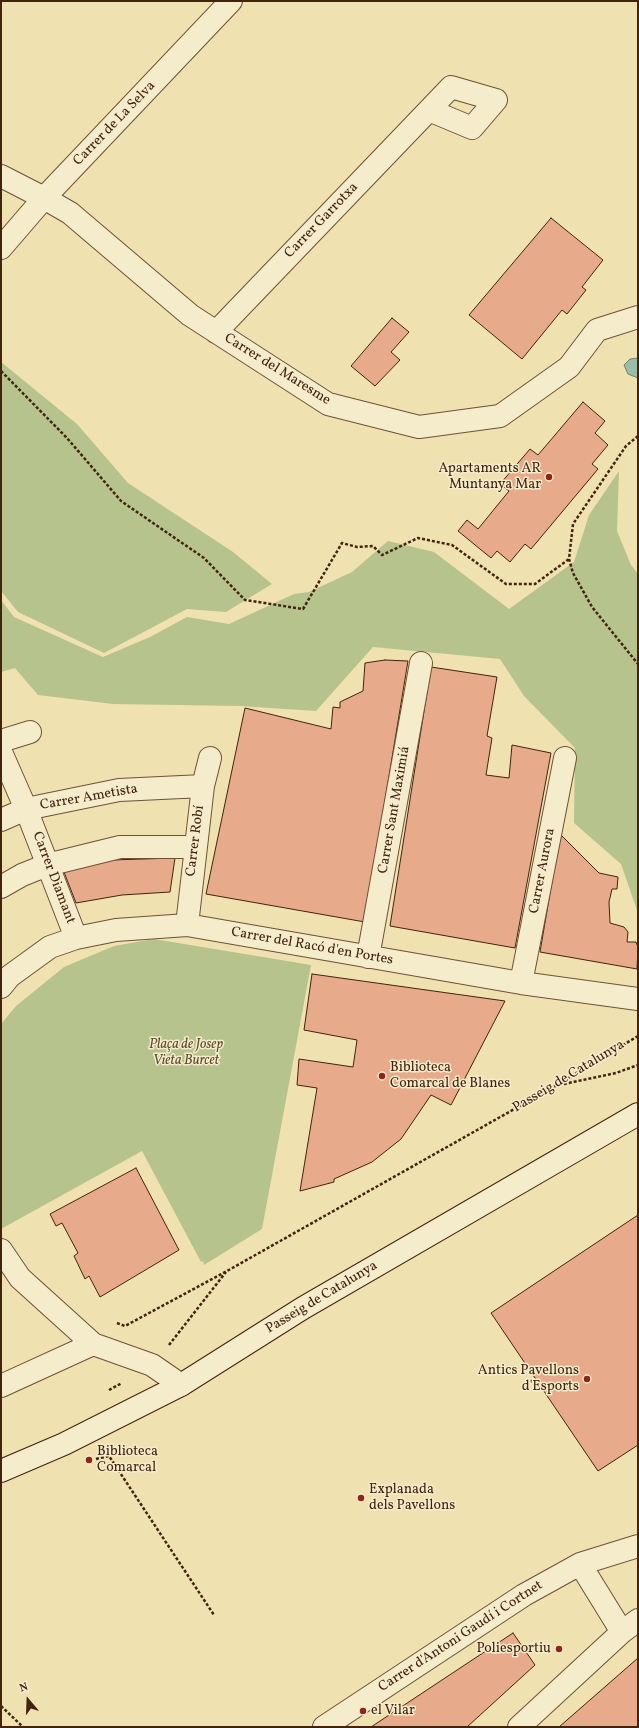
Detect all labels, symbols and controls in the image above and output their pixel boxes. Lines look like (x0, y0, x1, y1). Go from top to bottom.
street label: Carrer de La Selva (70, 78, 160, 170)
street label: Carrer Garrotxa (282, 180, 362, 262)
street label: Carrer del Maresme (221, 331, 333, 409)
place label: Apartaments AR Muntanya Mar (438, 461, 541, 494)
marker: Apartaments AR Muntanya Mar (544, 472, 554, 482)
street label: Carrer Sant Maximiá (376, 745, 414, 875)
street label: Carrer Ametista (39, 781, 139, 815)
street label: Carrer Robí (183, 804, 209, 878)
street label: Carrer Aurora (526, 827, 560, 915)
street label: Carrer Diamant (28, 830, 78, 926)
street label: Carrer del Racó d'en Portes (230, 924, 394, 970)
park label: Plaça de Josep Vieta Burcet (149, 1037, 223, 1070)
street label: Passeig de Catalunya (510, 1037, 628, 1117)
place label: Biblioteca Comarcal de Blanes (390, 1060, 510, 1092)
marker: Biblioteca Comarcal de Blanes (377, 1071, 387, 1081)
street label: Passeig de Catalunya (263, 1258, 381, 1338)
place label: Antics Pavellons d'Esports (478, 1363, 579, 1396)
marker: Antics Pavellons d'Esports (582, 1374, 592, 1384)
place label: Biblioteca Comarcal (97, 1444, 158, 1476)
marker: Biblioteca Comarcal (84, 1455, 94, 1465)
place label: Explanada dels Pavellons (369, 1482, 455, 1514)
marker: Explanada dels Pavellons (356, 1493, 366, 1503)
street label: Carrer d'Antoni Gaudí i Cortnet (376, 1578, 546, 1696)
place label: Poliesportiu (476, 1641, 551, 1657)
marker: Poliesportiu (554, 1644, 564, 1654)
north arrow (8, 1680, 48, 1720)
text: N (18, 1680, 30, 1697)
place label: el Vilar (371, 1703, 415, 1719)
marker: el Vilar (358, 1706, 368, 1716)

